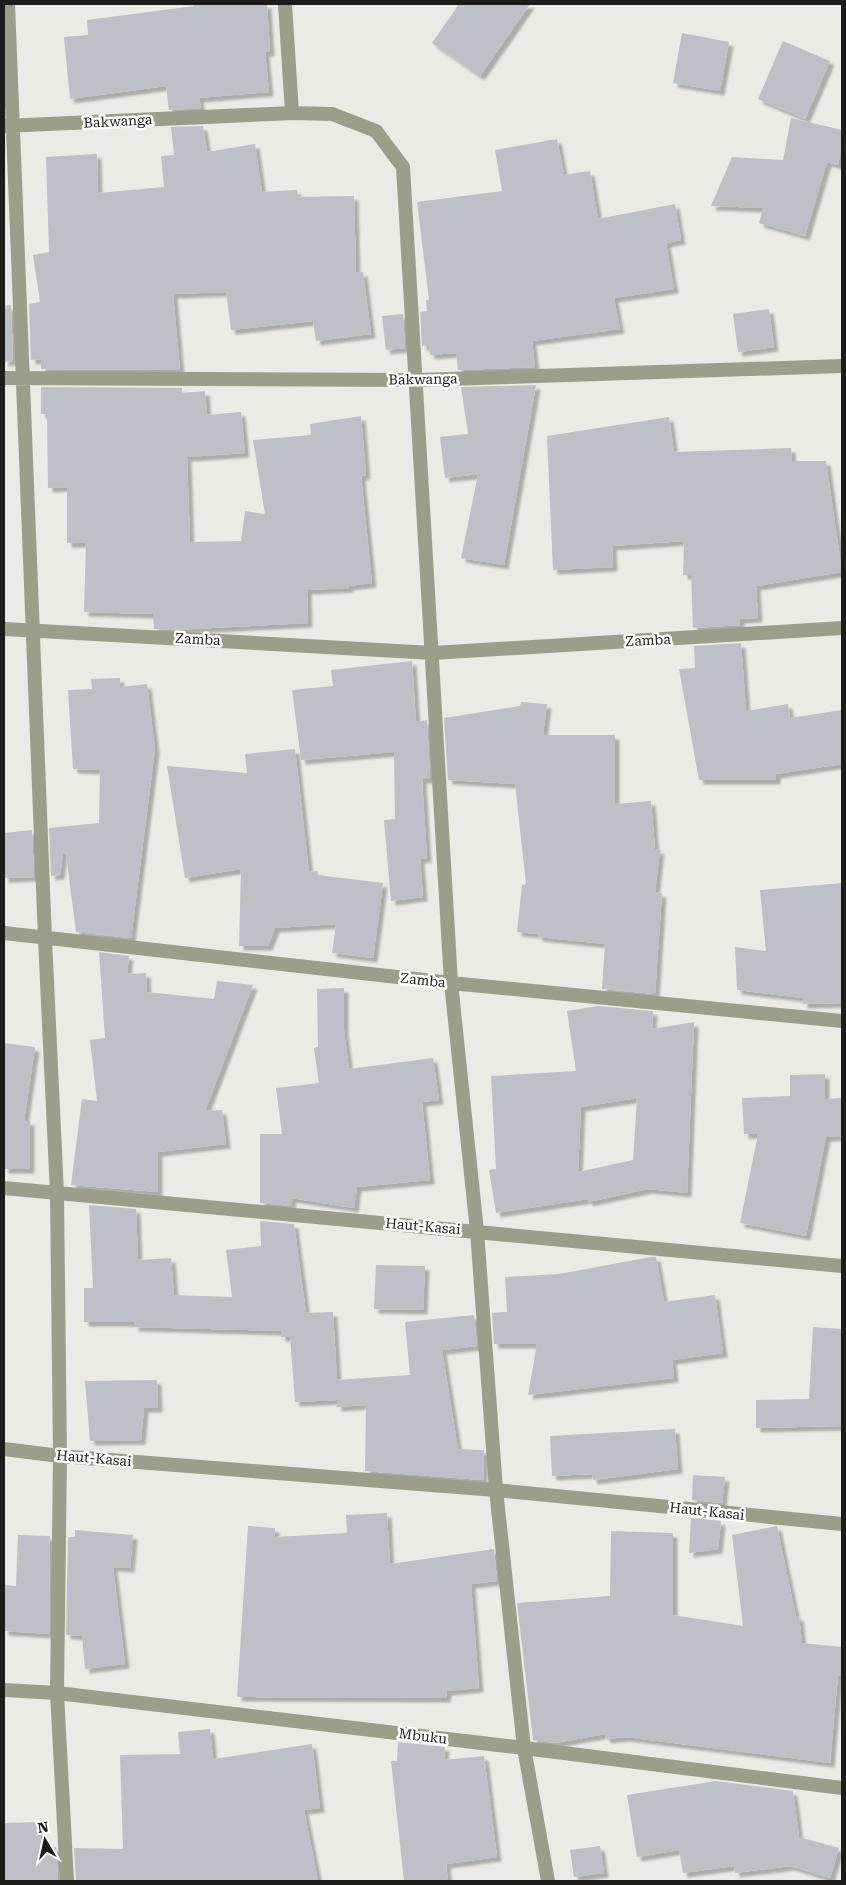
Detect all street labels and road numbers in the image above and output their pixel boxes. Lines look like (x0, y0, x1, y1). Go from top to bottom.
street label: Bakwanga (83, 111, 153, 131)
street label: Bakwanga (388, 370, 458, 388)
street label: Zamba (175, 630, 222, 648)
street label: Zamba (625, 631, 672, 649)
street label: Zamba (400, 970, 447, 990)
street label: Haut-Kasai (385, 1215, 462, 1237)
street label: Haut-Kasai (56, 1447, 133, 1469)
street label: Haut-Kasai (669, 1499, 746, 1523)
street label: Mbuku (398, 1725, 448, 1747)

